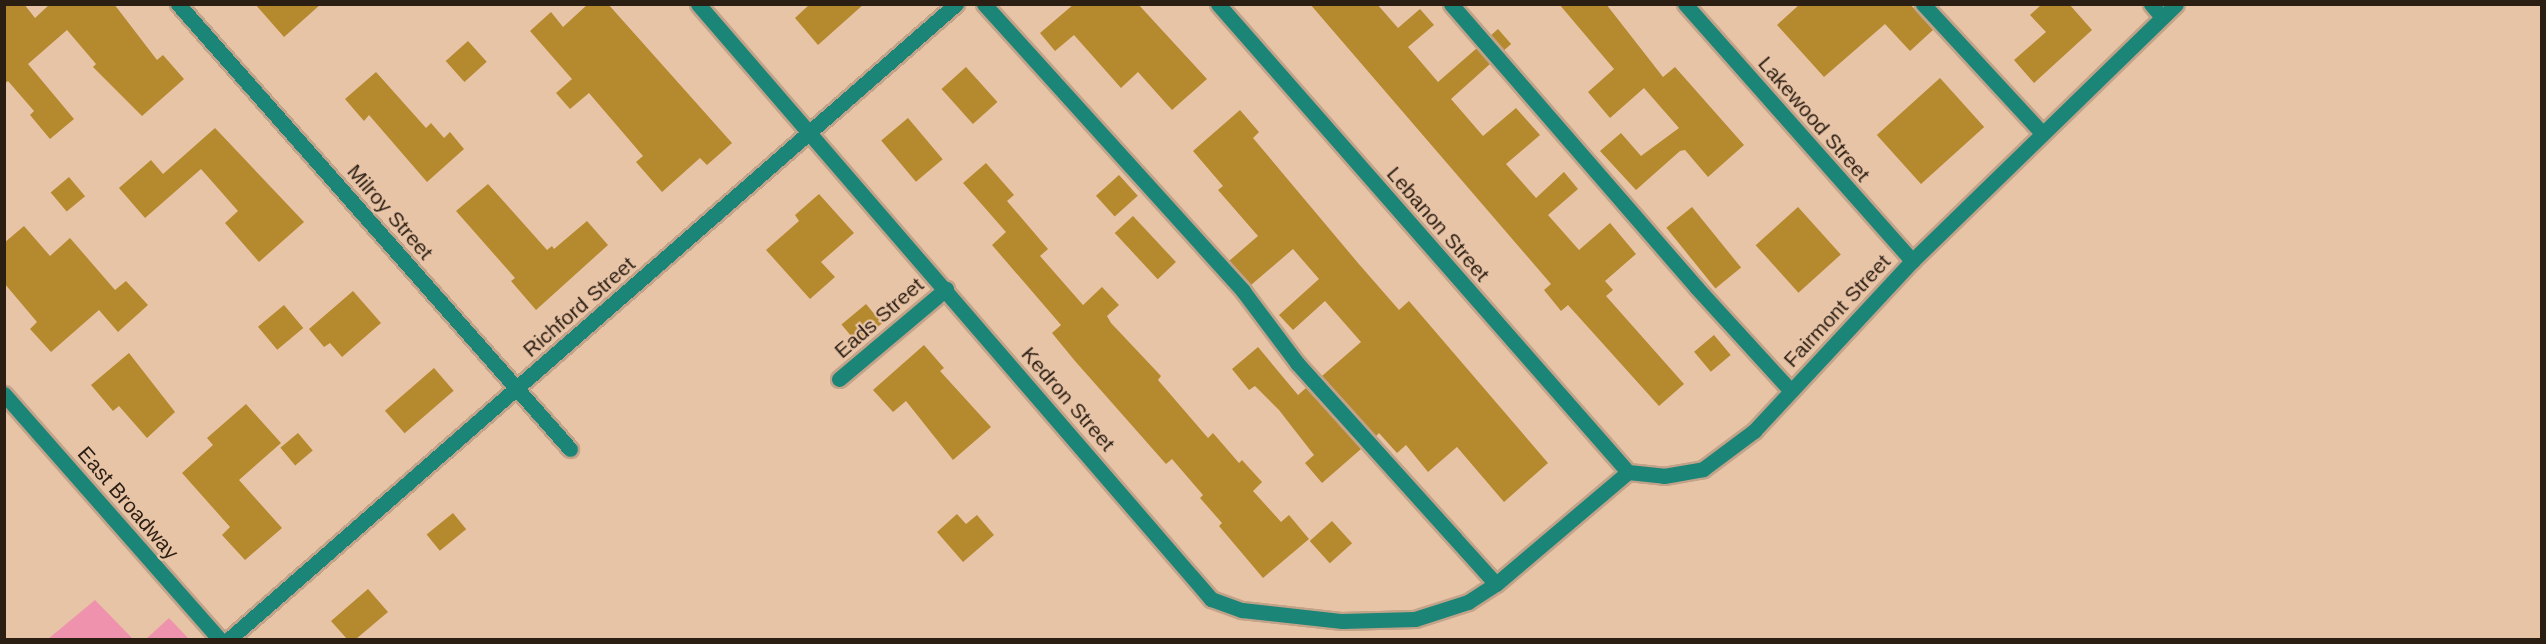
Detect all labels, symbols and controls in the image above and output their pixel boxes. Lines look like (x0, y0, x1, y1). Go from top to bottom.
street label: Lakewood Street (1753, 51, 1875, 187)
street label: Milroy Street (342, 159, 438, 265)
street label: Lebanon Street (1381, 162, 1495, 286)
street label: Fairmont Street (1778, 249, 1896, 373)
street label: Richford Street (518, 252, 640, 362)
street label: Eads Street (829, 272, 929, 364)
street label: Kedron Street (1016, 342, 1120, 456)
street label: East Broadway (72, 441, 184, 565)

